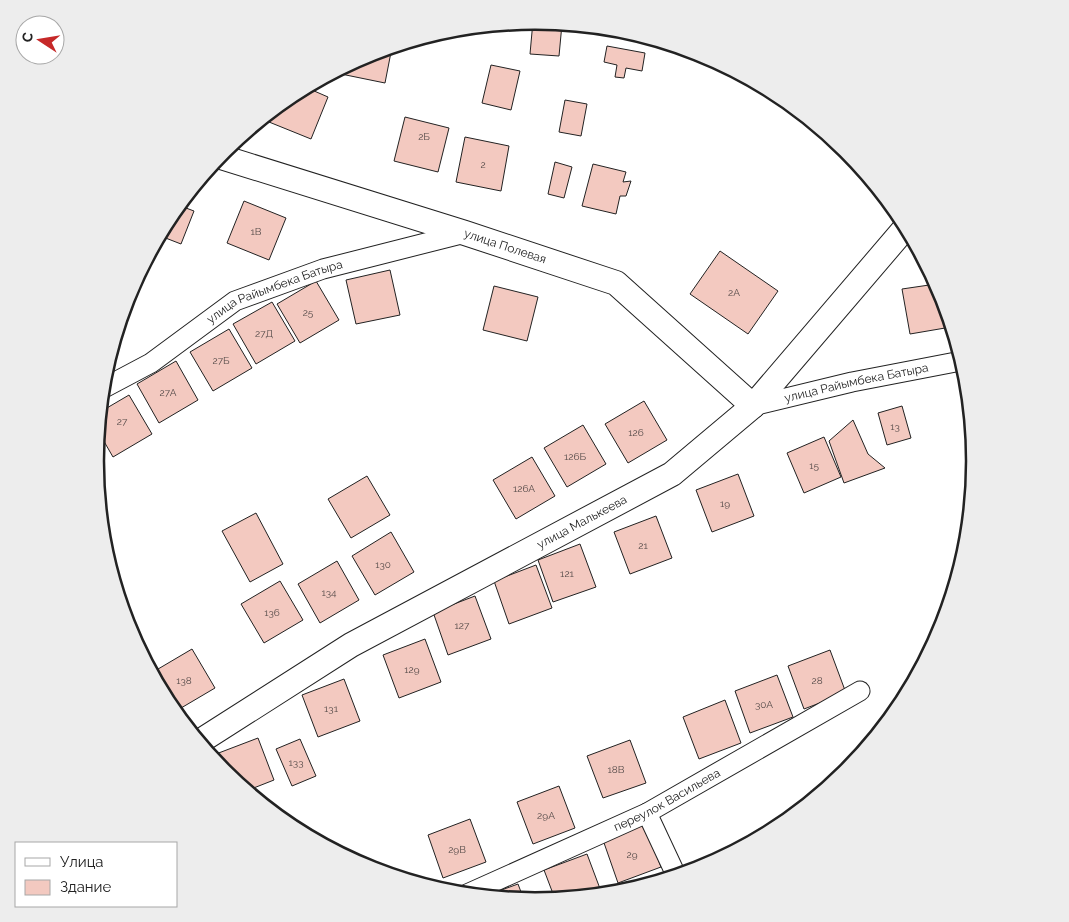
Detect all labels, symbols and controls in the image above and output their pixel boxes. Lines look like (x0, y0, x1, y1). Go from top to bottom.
north arrow (15, 15, 65, 65)
text: С (18, 31, 36, 44)
house number: 2Б (418, 131, 430, 142)
house number: 2 (480, 159, 486, 170)
house number: 1В (251, 226, 262, 237)
street label: улица Полевая (462, 226, 548, 266)
street label: улица Райымбека Батыра (204, 257, 344, 326)
house number: 2А (728, 287, 740, 298)
house number: 25 (303, 307, 314, 318)
house number: 27Д (255, 328, 274, 339)
house number: 27Б (212, 355, 230, 366)
street label: улица Райымбека Батыра (783, 360, 930, 405)
house number: 27А (160, 387, 177, 398)
house number: 27 (117, 416, 128, 427)
house number: 13 (890, 421, 900, 432)
house number: 126 (628, 427, 644, 438)
house number: 126Б (564, 451, 586, 462)
house number: 15 (809, 460, 819, 471)
house number: 126А (513, 483, 535, 494)
street label: улица Малькеева (535, 492, 629, 552)
house number: 19 (720, 498, 730, 509)
house number: 21 (638, 540, 648, 551)
house number: 130 (375, 559, 391, 570)
house number: 121 (560, 568, 575, 579)
house number: 134 (321, 587, 337, 598)
house number: 136 (264, 607, 280, 618)
house number: 127 (455, 620, 470, 631)
house number: 129 (404, 664, 420, 675)
house number: 138 (176, 675, 192, 686)
house number: 28 (811, 675, 823, 686)
house number: 30А (755, 699, 773, 710)
house number: 131 (324, 703, 339, 714)
house number: 133 (289, 757, 303, 768)
house number: 18В (608, 764, 625, 775)
street label: переулок Васильева (611, 766, 723, 834)
house number: 29А (537, 810, 555, 821)
legend (15, 842, 178, 907)
house number: 29В (448, 844, 466, 855)
house number: 29 (626, 849, 638, 860)
text: Улица (60, 853, 104, 871)
text: Здание (60, 878, 112, 896)

